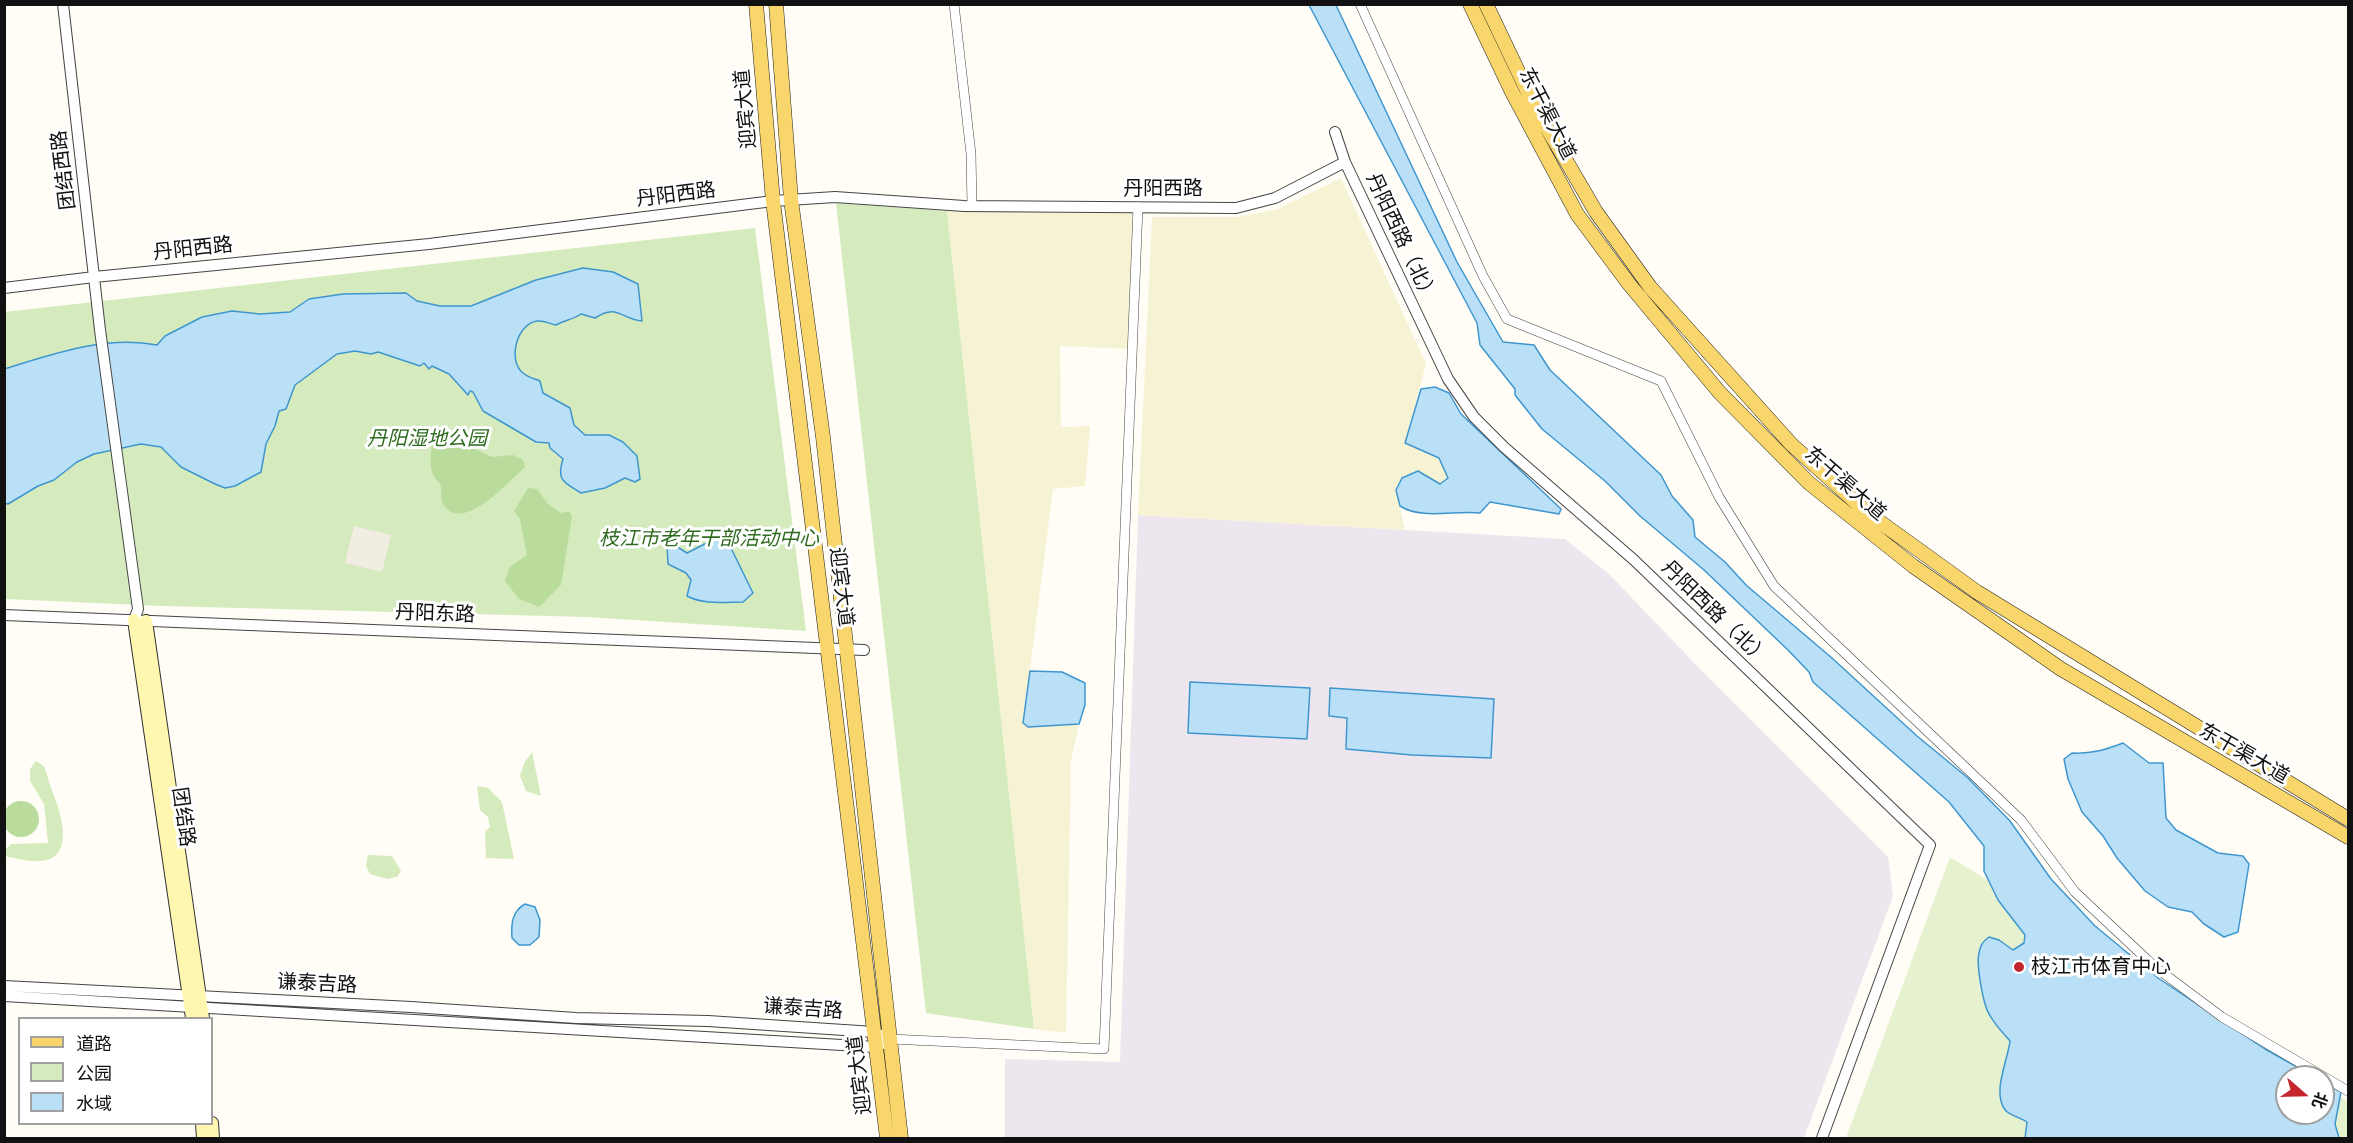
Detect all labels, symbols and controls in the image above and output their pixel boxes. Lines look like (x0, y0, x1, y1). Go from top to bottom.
street label: 东干渠大道 (1514, 64, 1580, 164)
street label: 迎宾大道 (731, 68, 761, 150)
street label: 团结西路 (47, 129, 81, 211)
street label: 丹阳西路（北） (1361, 169, 1441, 307)
street label: 丹阳西路 (1123, 177, 1203, 201)
street label: 丹阳西路 (635, 178, 717, 212)
street label: 丹阳西路 (152, 233, 234, 265)
park label: 丹阳湿地公园 (367, 427, 487, 451)
street label: 东干渠大道 (1799, 442, 1891, 526)
park label: 枝江市老年干部活动中心 (599, 527, 819, 551)
street label: 迎宾大道 (824, 546, 858, 628)
street label: 丹阳西路（北） (1656, 556, 1774, 670)
street label: 丹阳东路 (395, 601, 475, 627)
street label: 东干渠大道 (2195, 719, 2293, 789)
street label: 团结路 (167, 786, 199, 848)
place label: 枝江市体育中心 (2031, 955, 2171, 979)
marker: 枝江市体育中心 (2012, 960, 2026, 974)
street label: 谦泰吉路 (276, 970, 358, 998)
street label: 谦泰吉路 (762, 994, 844, 1024)
legend (18, 1017, 213, 1125)
text: 道路 (76, 1032, 112, 1055)
street label: 迎宾大道 (843, 1034, 877, 1116)
text: 公园 (76, 1062, 112, 1085)
north arrow (2275, 1065, 2335, 1125)
text: 北 (2308, 1090, 2332, 1111)
text: 水域 (76, 1092, 112, 1115)

